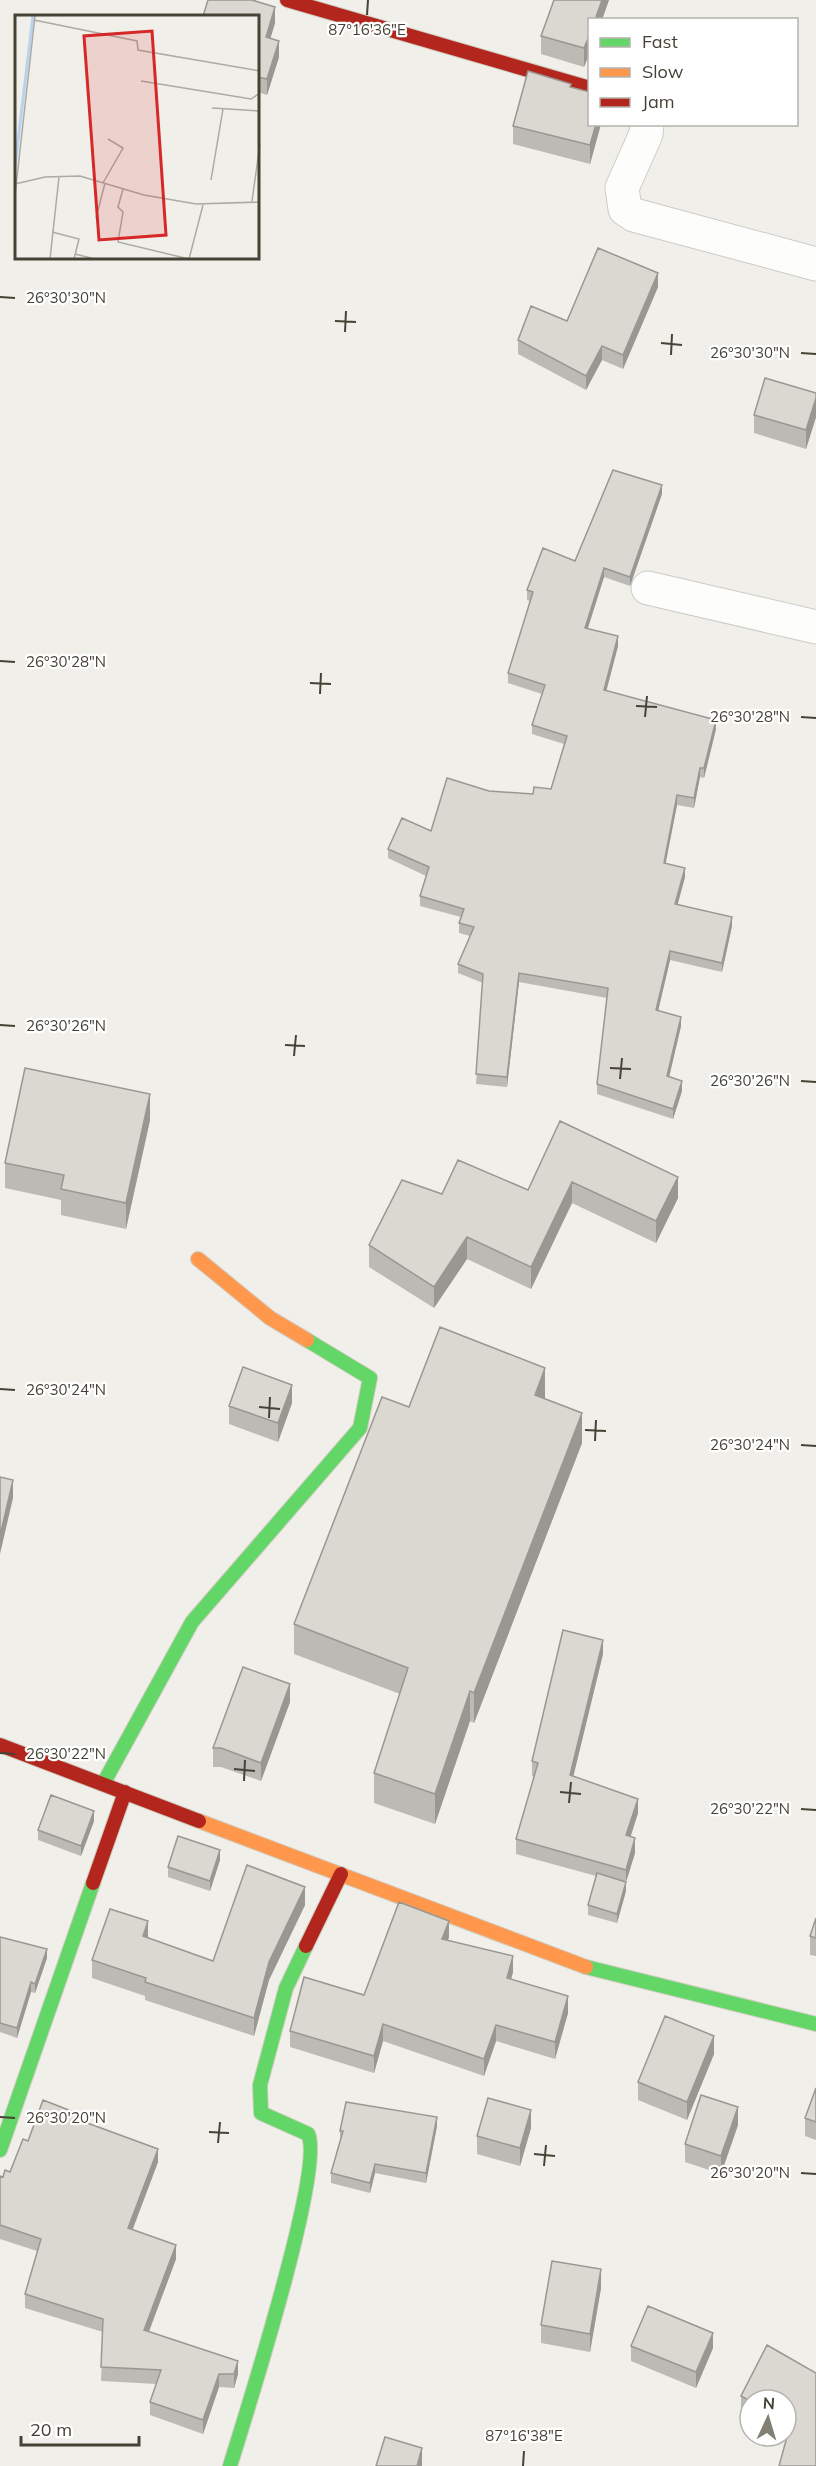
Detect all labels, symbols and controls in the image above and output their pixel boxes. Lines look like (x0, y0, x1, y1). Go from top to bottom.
inset map (15, 15, 260, 260)
legend (588, 18, 798, 126)
text: 87°16'36"E (328, 20, 406, 39)
text: Fast (642, 30, 678, 53)
text: Slow (642, 60, 684, 83)
text: Jam (642, 90, 675, 113)
text: 26°30'30"N (26, 288, 106, 307)
text: 26°30'30"N (710, 343, 790, 362)
text: 26°30'28"N (26, 652, 106, 671)
text: 26°30'28"N (710, 707, 790, 726)
text: 26°30'26"N (26, 1016, 106, 1035)
text: 26°30'26"N (710, 1071, 790, 1090)
text: 26°30'24"N (26, 1380, 106, 1399)
text: 26°30'24"N (710, 1435, 790, 1454)
text: 26°30'22"N (26, 1744, 106, 1763)
text: 26°30'22"N (710, 1799, 790, 1818)
text: 26°30'20"N (26, 2108, 106, 2127)
text: 26°30'20"N (710, 2163, 790, 2182)
north arrow (738, 2388, 798, 2448)
text: N (762, 2393, 776, 2413)
scale bar (21, 2409, 140, 2447)
text: 20 m (30, 2418, 72, 2441)
text: 87°16'38"E (485, 2426, 563, 2445)

